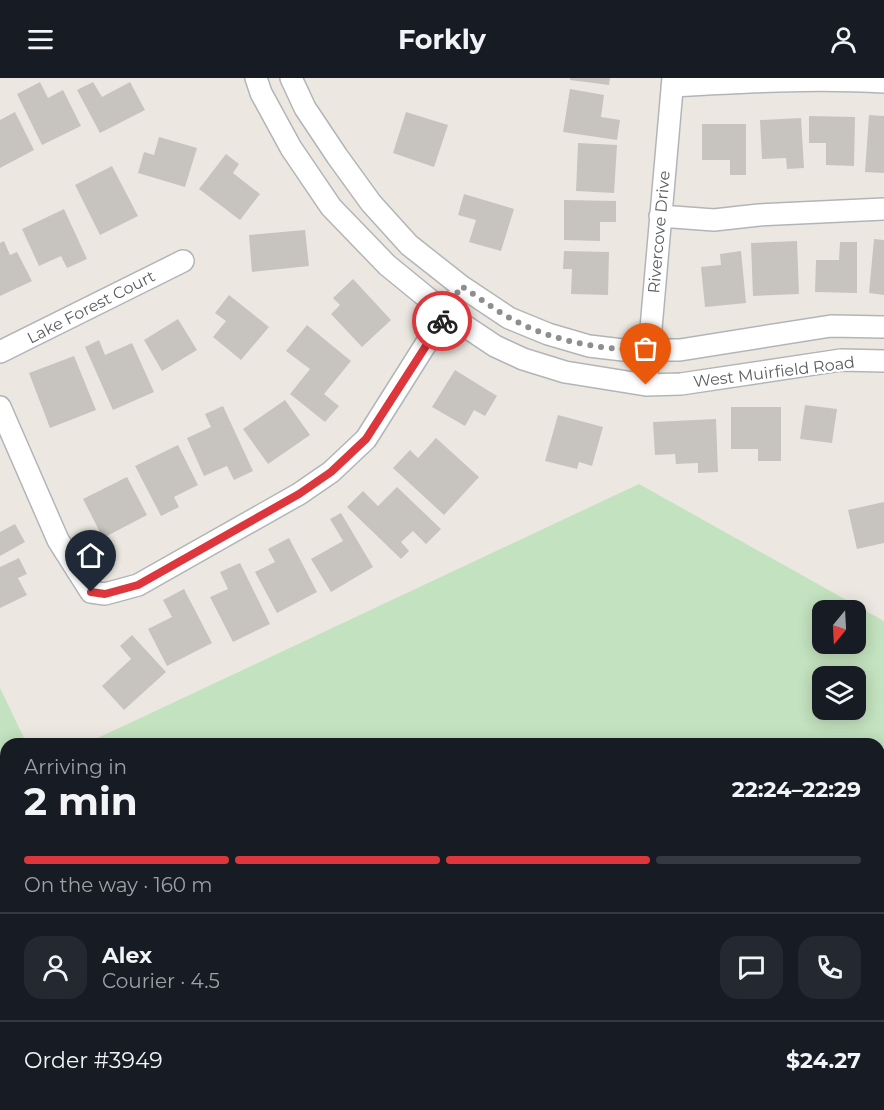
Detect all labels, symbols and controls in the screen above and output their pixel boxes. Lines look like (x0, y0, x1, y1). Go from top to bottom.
icon: menu (24, 23, 57, 56)
text: Forkly (398, 23, 486, 56)
icon: person (827, 23, 860, 56)
street label: Rivercove Drive (644, 170, 674, 294)
street label: Lake Forest Court (24, 266, 159, 347)
courier (412, 291, 472, 351)
icon: bike (426, 305, 459, 338)
pin (620, 323, 671, 385)
icon: bag (629, 332, 662, 365)
street label: West Muirfield Road (692, 353, 856, 391)
pin (65, 530, 116, 592)
icon: home (74, 539, 107, 572)
north arrow (812, 600, 866, 654)
map controls (812, 600, 866, 720)
button: layers (812, 666, 866, 720)
text: Arriving in (24, 755, 127, 779)
text: 22:24–22:29 (732, 776, 861, 803)
text: 2 min (24, 777, 138, 825)
text: On the way · 160 m (24, 873, 213, 897)
button: person (24, 936, 87, 999)
button: chat (720, 936, 783, 999)
button: phone (798, 936, 861, 999)
text: Alex (102, 942, 152, 969)
text: Courier · 4.5 (102, 969, 220, 993)
text: Order #3949 (24, 1047, 163, 1074)
text: $24.27 (786, 1047, 861, 1074)

